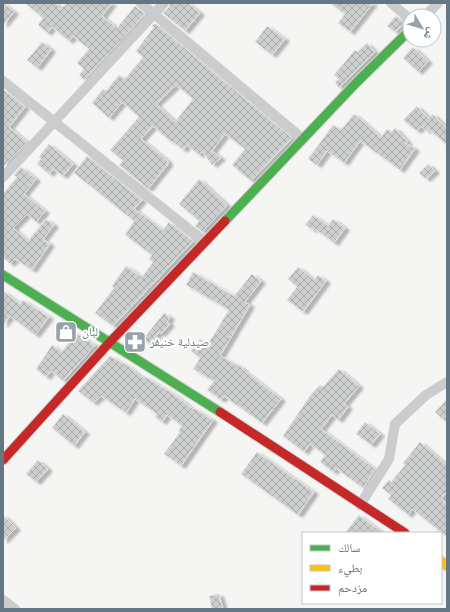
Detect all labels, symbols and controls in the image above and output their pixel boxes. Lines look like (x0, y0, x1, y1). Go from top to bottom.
north arrow (402, 8, 442, 48)
text: ش (420, 25, 438, 43)
shop icon: لبان (53, 319, 79, 345)
place label: لبان (82, 325, 98, 339)
pharmacy icon: صيدلية خنيفر (122, 329, 148, 355)
place label: صيدلية خنيفر (149, 335, 210, 349)
legend (302, 532, 442, 604)
text: سالك (338, 541, 360, 555)
text: بطيء (338, 561, 362, 578)
text: مزدحم (338, 581, 367, 596)

